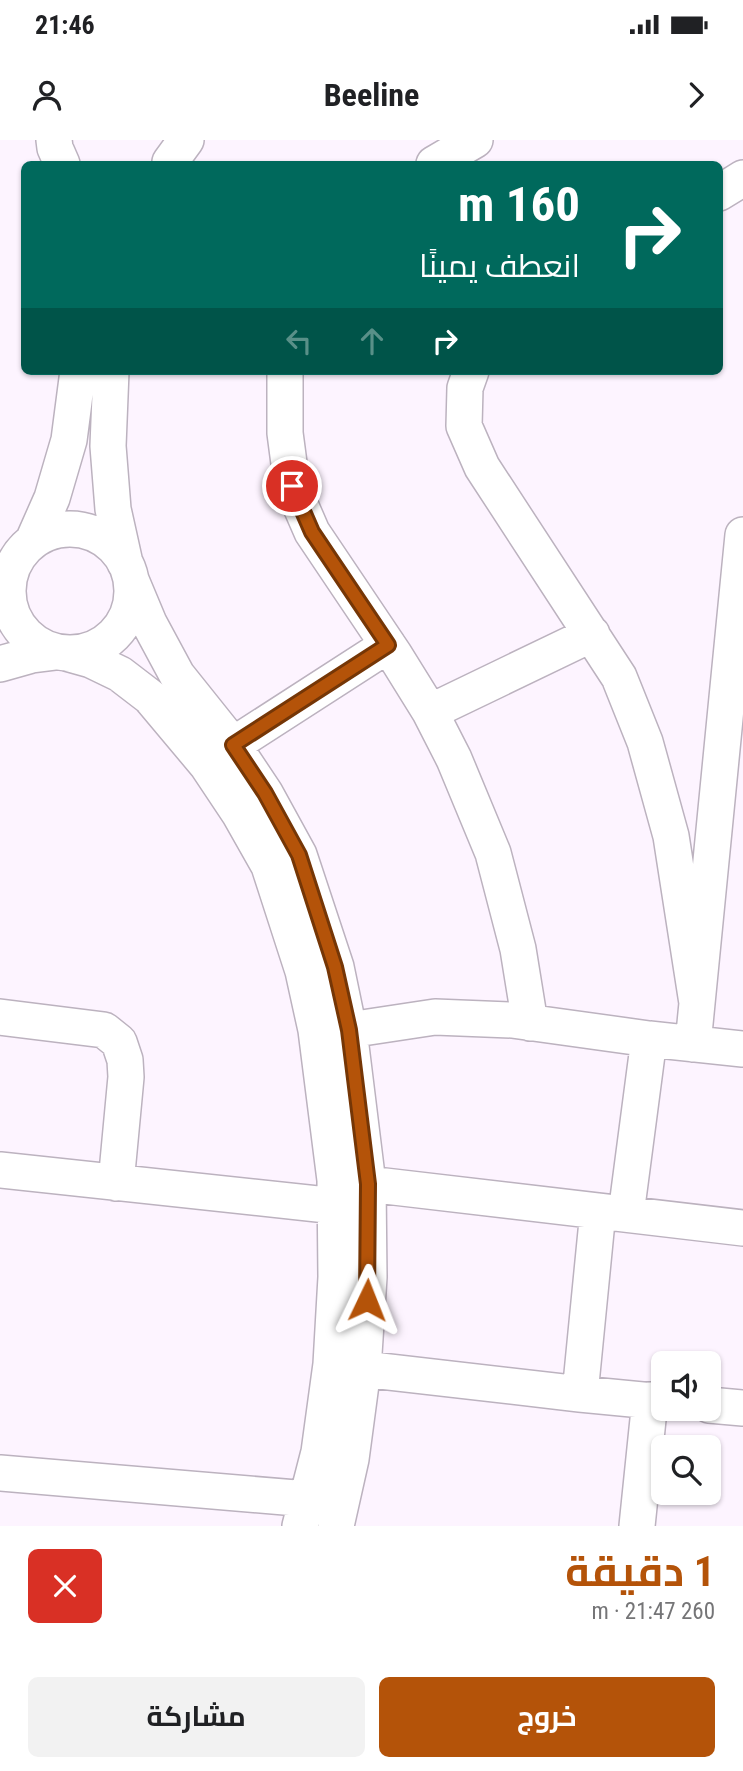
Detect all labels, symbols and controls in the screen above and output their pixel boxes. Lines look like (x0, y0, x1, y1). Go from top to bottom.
text: 21:46 (35, 10, 95, 40)
icon: person (28, 76, 66, 114)
text: Beeline (324, 76, 419, 114)
icon: forward (677, 76, 715, 114)
text: 160 m (458, 176, 580, 233)
icon: right (604, 189, 695, 280)
text: انعطف يمينًا (419, 247, 580, 285)
icon: left (280, 322, 318, 360)
icon: ahead (353, 322, 391, 360)
icon: right (426, 322, 464, 360)
pin (262, 456, 322, 516)
icon: arrive (273, 467, 311, 505)
position arrow (330, 1263, 404, 1337)
map controls (651, 1351, 721, 1505)
button: sound (651, 1351, 721, 1421)
button: search (651, 1435, 721, 1505)
text: 1 دقيقة (565, 1547, 715, 1596)
button: close (28, 1549, 102, 1623)
text: 260 m · 21:47 (591, 1598, 715, 1625)
button: مشاركة (28, 1677, 365, 1757)
button: خروج (379, 1677, 715, 1757)

